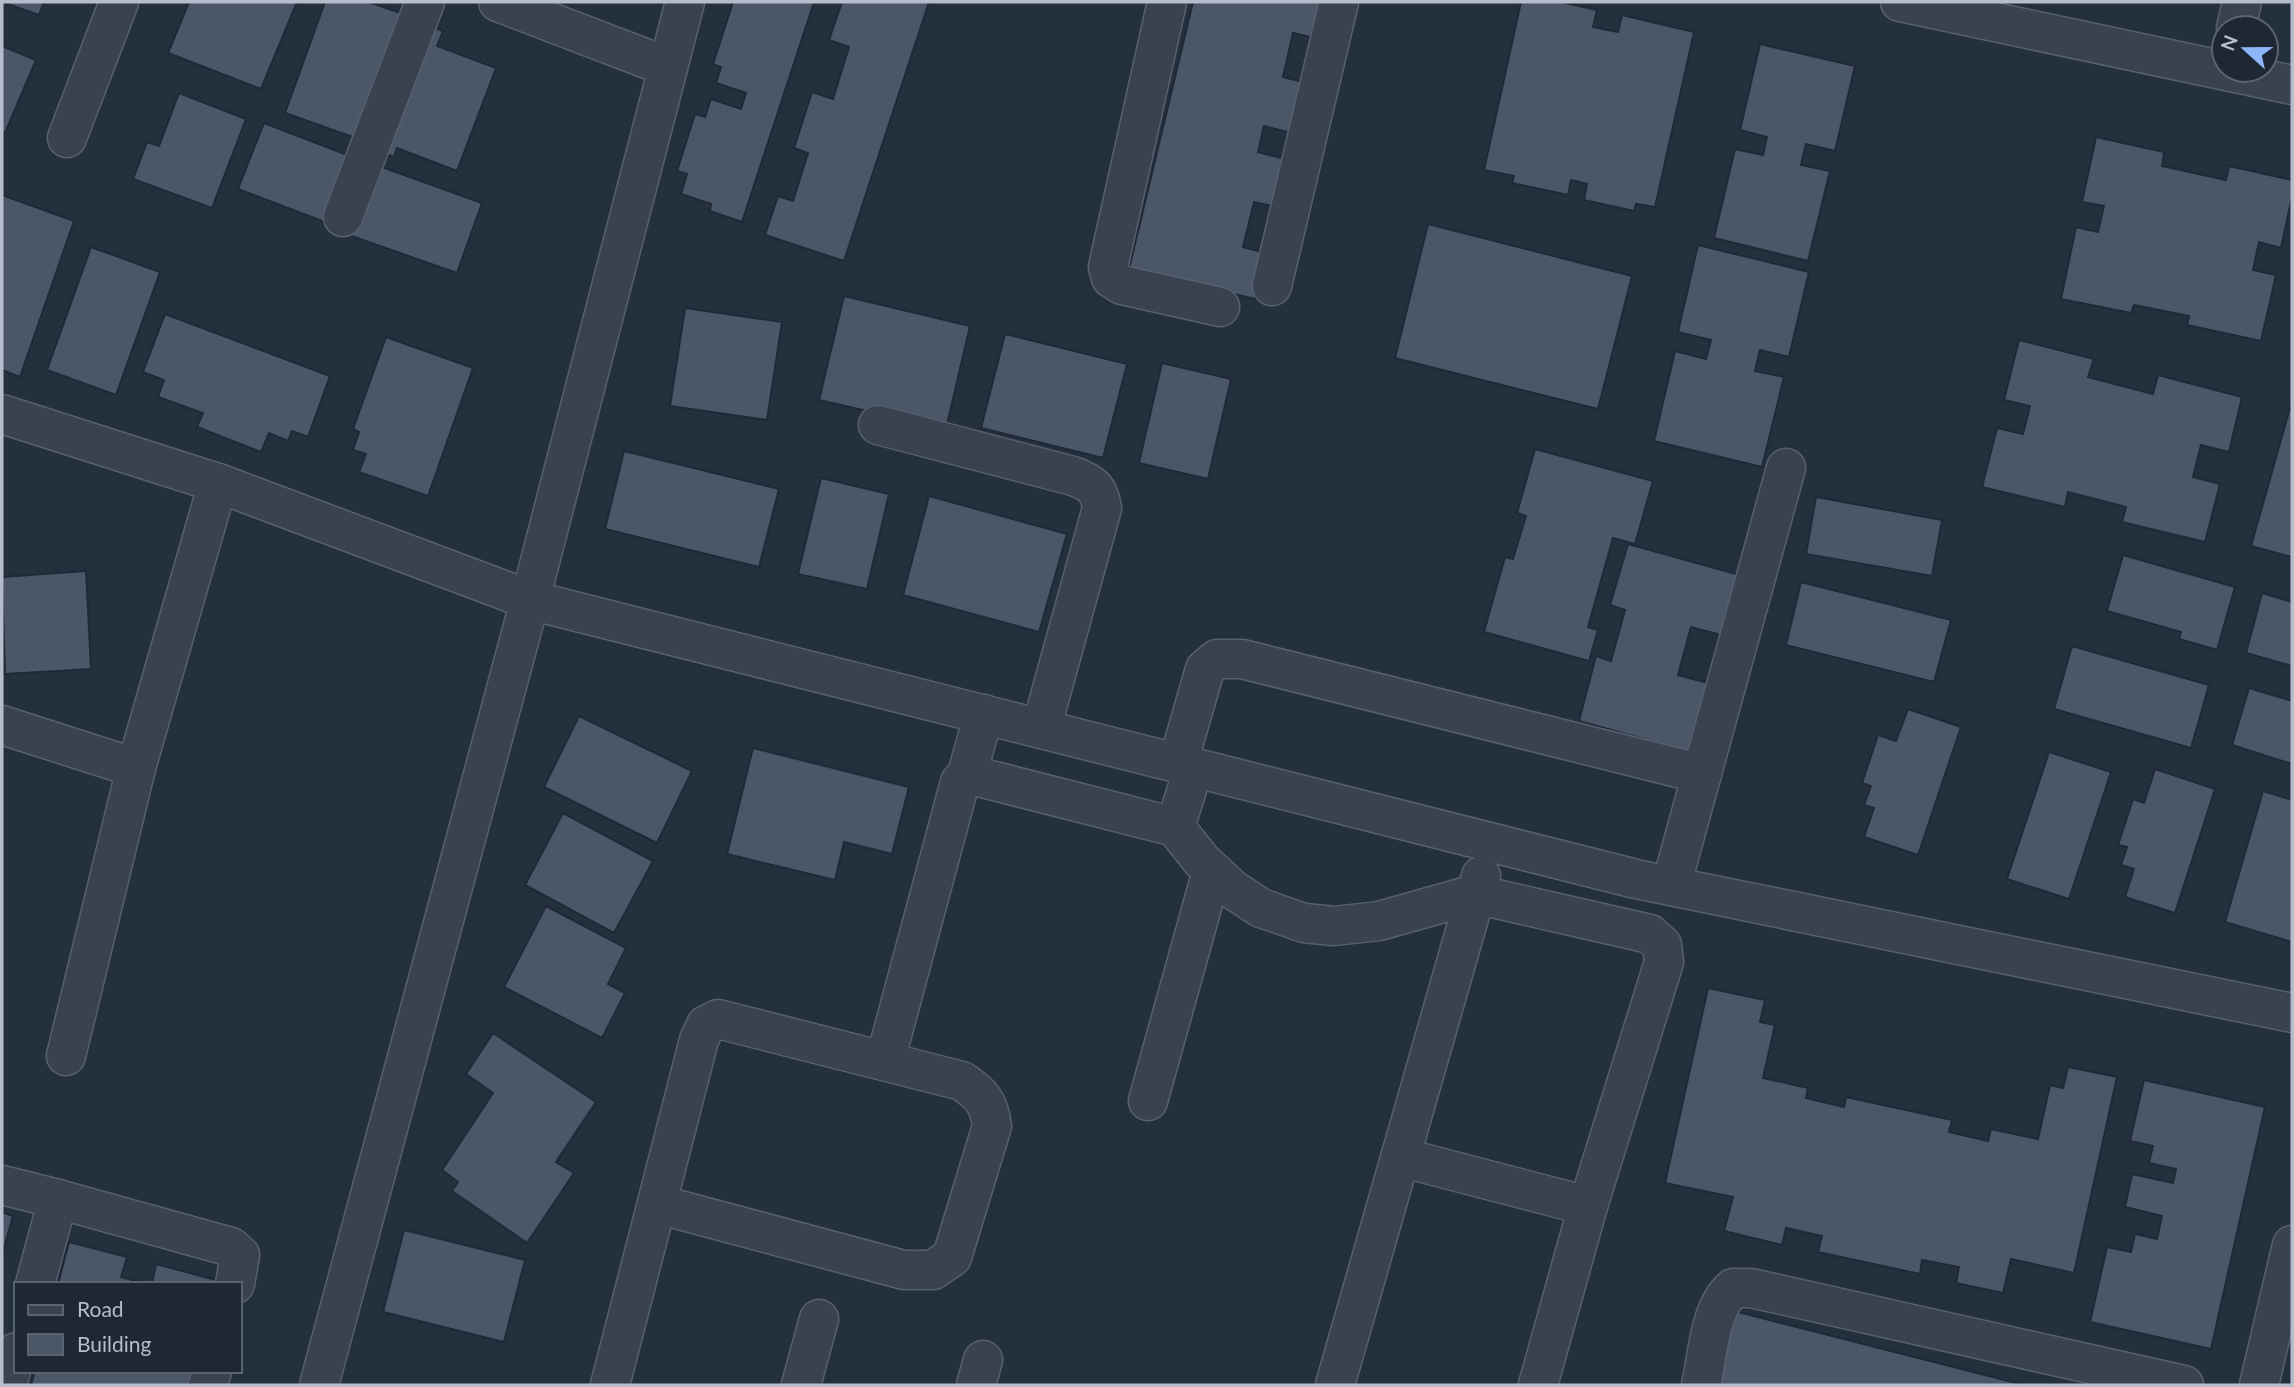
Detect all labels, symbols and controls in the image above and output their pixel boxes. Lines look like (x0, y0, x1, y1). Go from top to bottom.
north arrow (2210, 14, 2280, 84)
text: N (2215, 32, 2242, 54)
legend (14, 1282, 242, 1373)
text: Road (77, 1296, 124, 1321)
text: Building (77, 1331, 152, 1356)

